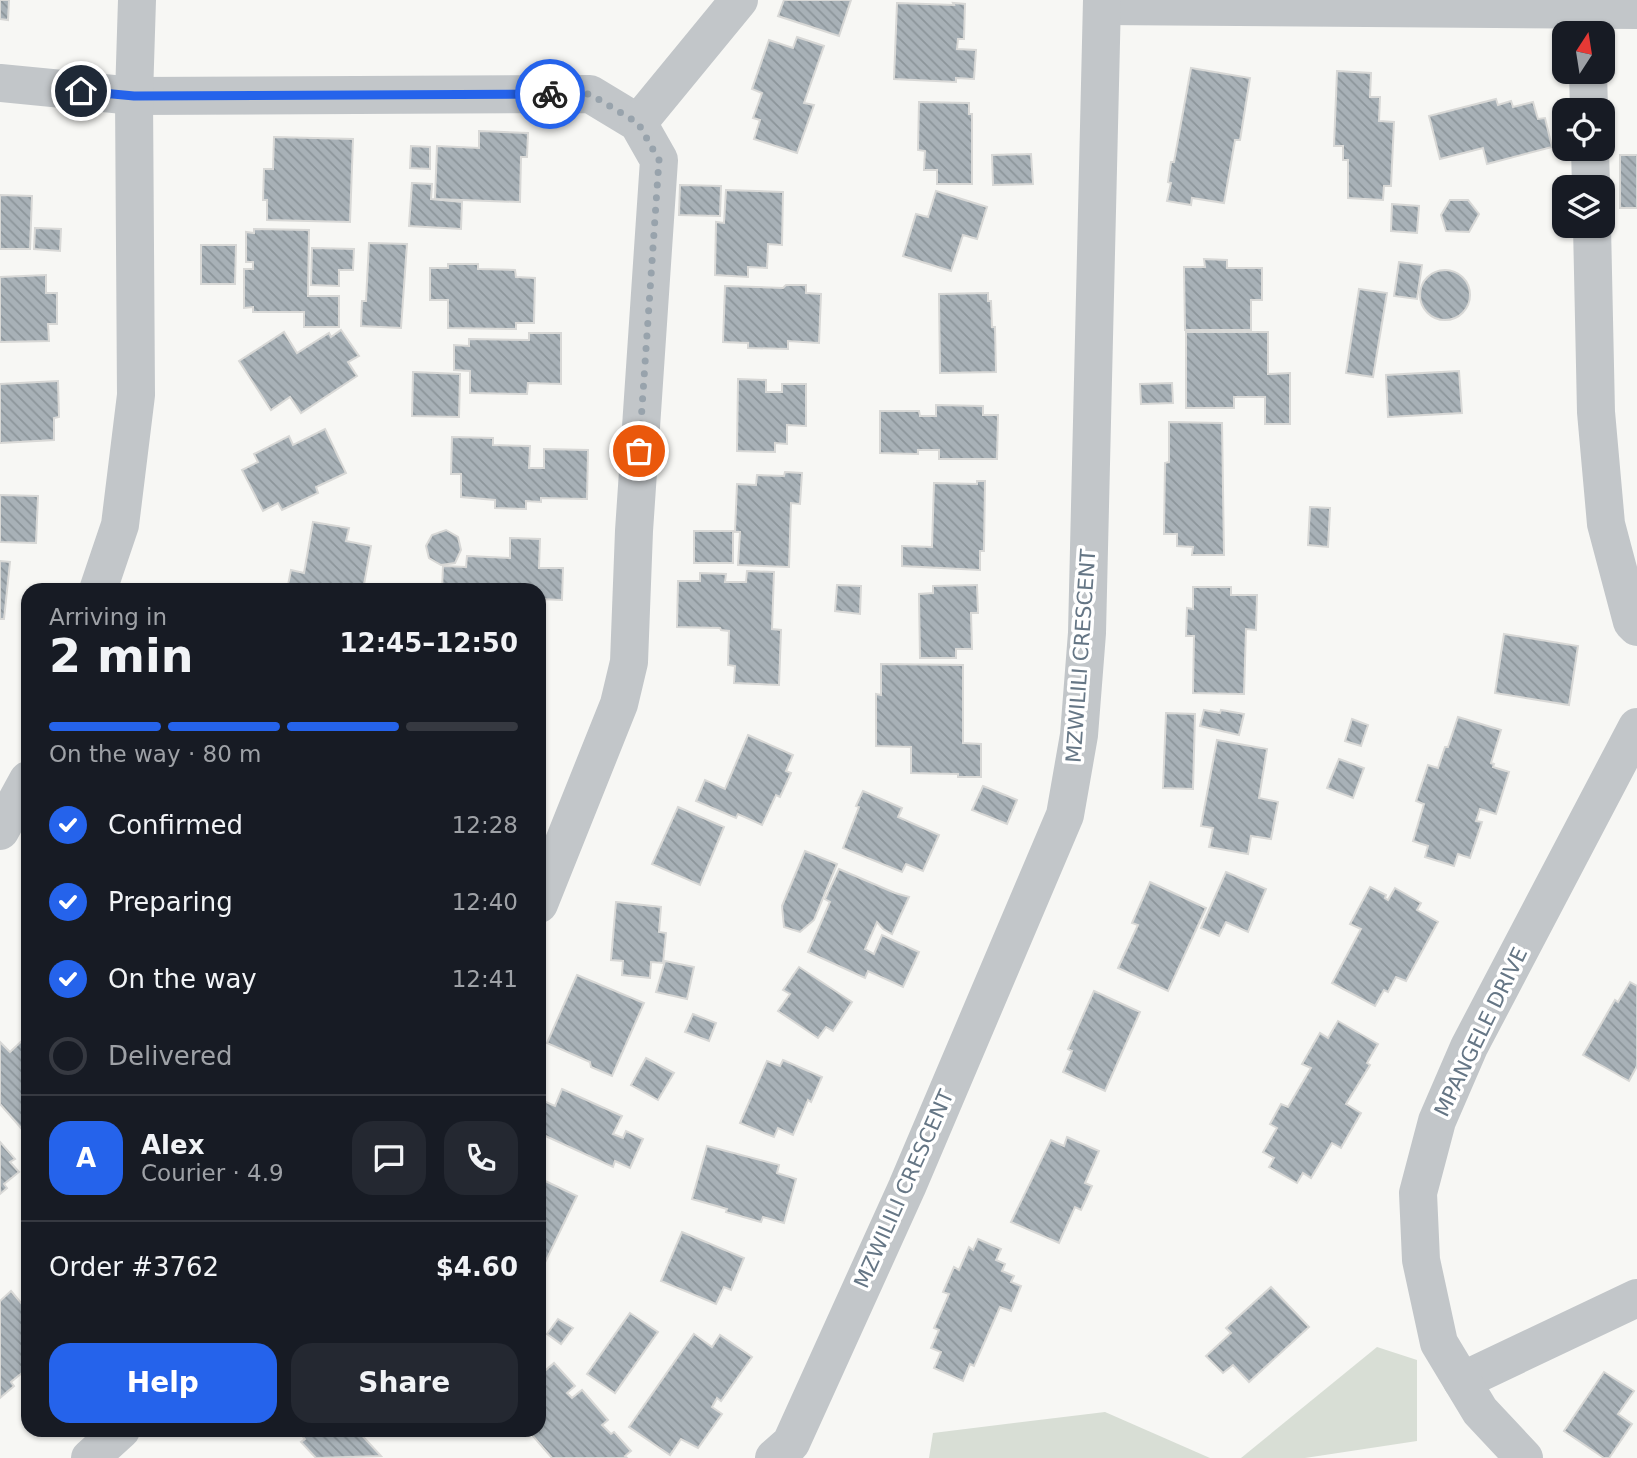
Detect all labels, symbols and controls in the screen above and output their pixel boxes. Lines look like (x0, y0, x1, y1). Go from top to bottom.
north arrow (1552, 21, 1615, 84)
map controls (1552, 21, 1615, 238)
courier (515, 59, 585, 129)
pin (51, 61, 111, 121)
icon: home (62, 72, 100, 110)
icon: bike (531, 75, 569, 113)
button: locate (1552, 98, 1615, 161)
button: layers (1552, 175, 1615, 238)
pin (609, 421, 669, 481)
icon: bag (620, 432, 658, 470)
street label: MZWILILI CRESCENT (1062, 548, 1100, 764)
text: Arriving in (49, 604, 167, 630)
text: 12:45–12:50 (339, 628, 518, 658)
text: 2 min (49, 629, 193, 683)
text: On the way · 80 m (49, 741, 261, 767)
icon: check (49, 806, 87, 844)
text: Confirmed (108, 810, 243, 840)
text: 12:28 (452, 812, 518, 838)
icon: check (49, 883, 87, 921)
text: Preparing (108, 887, 233, 917)
text: 12:40 (452, 889, 518, 915)
street label: MPANGELE DRIVE (1430, 943, 1532, 1121)
icon: check (49, 960, 87, 998)
text: On the way (108, 964, 257, 994)
text: 12:41 (452, 966, 518, 992)
text: Delivered (108, 1041, 232, 1071)
street label: MZWILILI CRESCENT (849, 1086, 959, 1292)
button: chat (352, 1121, 426, 1195)
button: phone (444, 1121, 518, 1195)
text: Alex (141, 1130, 204, 1160)
text: A (76, 1143, 96, 1173)
text: Courier · 4.9 (141, 1160, 284, 1186)
text: Order #3762 (49, 1252, 219, 1282)
text: $4.60 (436, 1252, 518, 1282)
button: Help (49, 1343, 277, 1423)
button: Share (291, 1343, 518, 1423)

